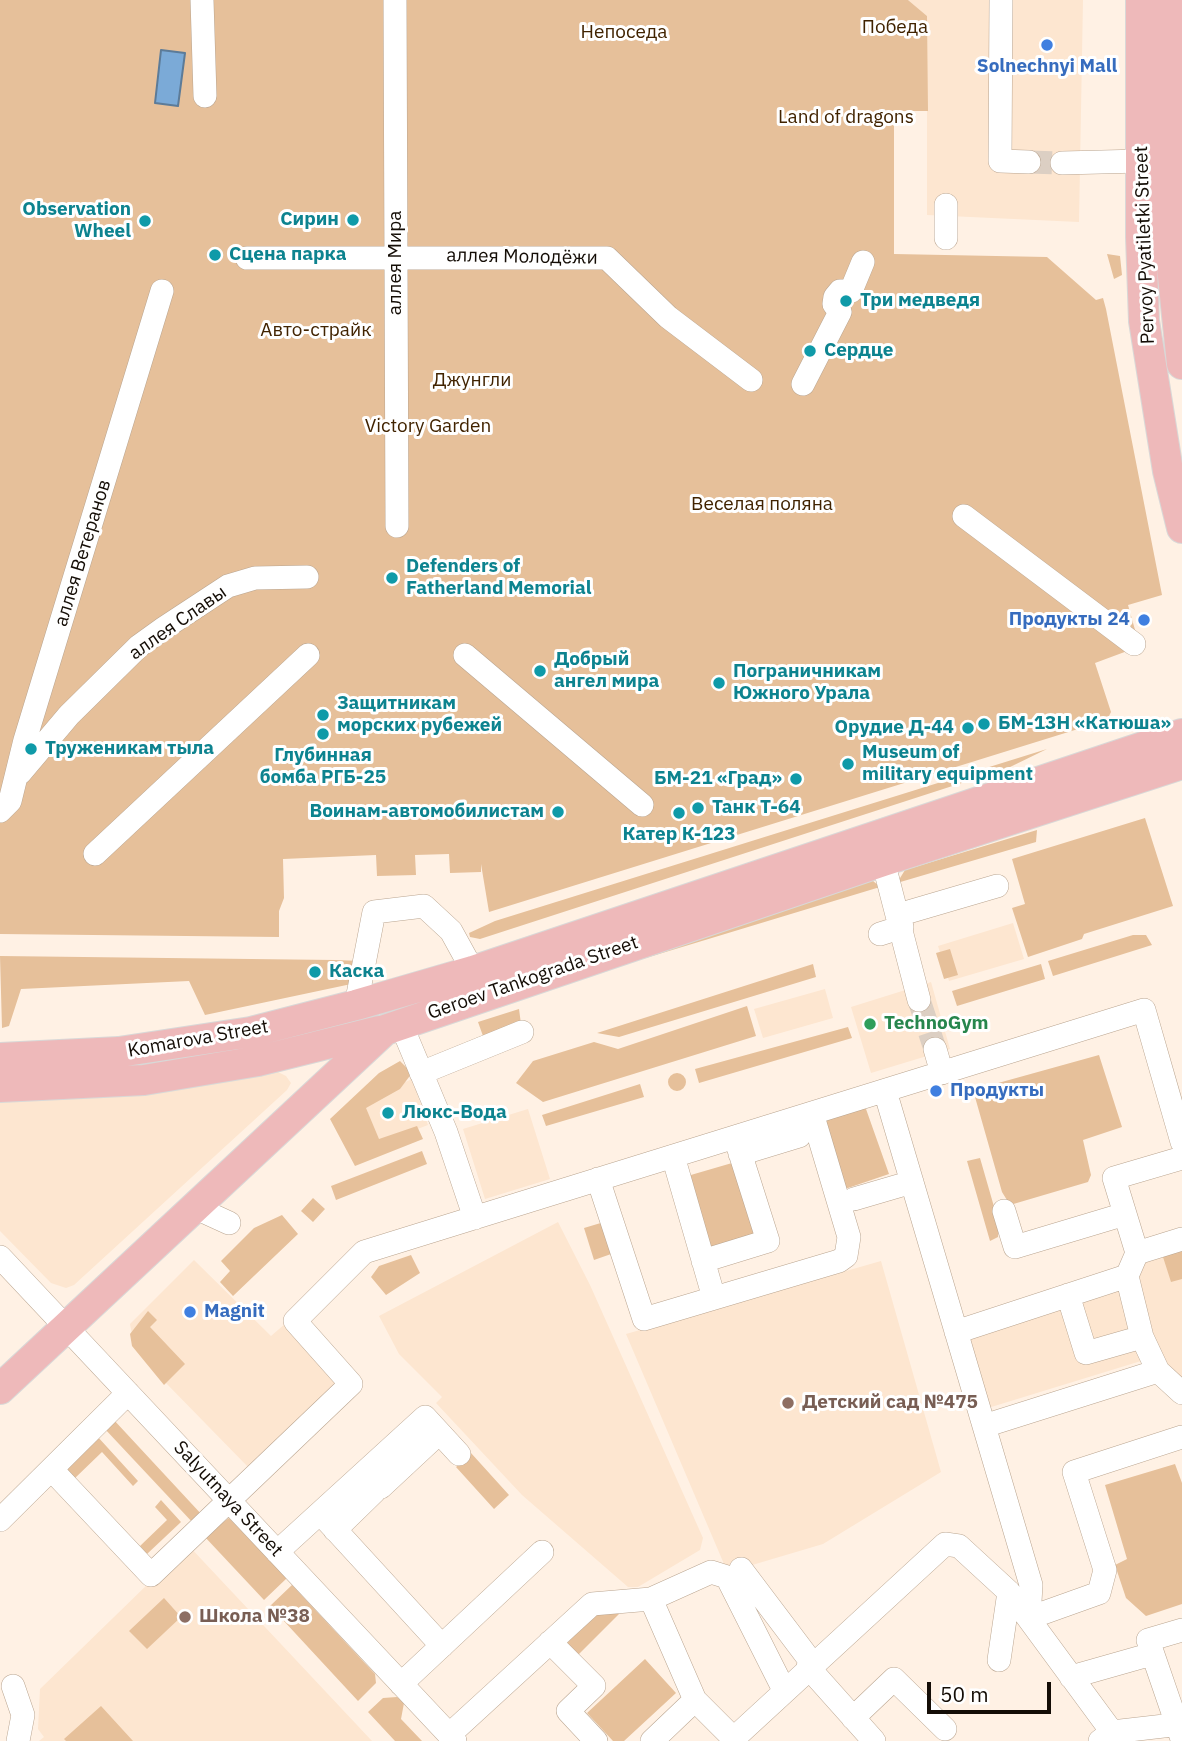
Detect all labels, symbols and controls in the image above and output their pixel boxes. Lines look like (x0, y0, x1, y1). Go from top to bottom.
park label: Победа (862, 17, 928, 39)
park label: Непоседа (581, 22, 667, 44)
marker: Solnechnyi Mall (1039, 37, 1055, 53)
place label: Solnechnyi Mall (977, 56, 1117, 78)
park label: Land of dragons (778, 107, 914, 129)
street label: Pervoy Pyatiletki Street (1130, 145, 1160, 345)
place label: Observation Wheel (22, 199, 131, 243)
place label: Сирин (280, 209, 339, 231)
street label: аллея Мира (385, 211, 407, 315)
marker: Сирин (345, 212, 361, 228)
marker: Observation Wheel (137, 213, 153, 229)
place label: Сцена парка (229, 244, 346, 266)
street label: аллея Молодёжи (446, 244, 598, 270)
marker: Сцена парка (207, 247, 223, 263)
place label: Три медведя (860, 290, 980, 312)
marker: Три медведя (838, 293, 854, 309)
park label: Авто-страйк (260, 320, 372, 342)
place label: Сердце (824, 340, 893, 362)
marker: Сердце (802, 343, 818, 359)
park label: Джунгли (433, 370, 511, 392)
park label: Victory Garden (365, 416, 491, 438)
street label: аллея Ветеранов (50, 477, 116, 629)
park label: Веселая поляна (691, 494, 833, 516)
place label: Defenders of Fatherland Memorial (406, 556, 592, 600)
marker: Defenders of Fatherland Memorial (384, 570, 400, 586)
street label: аллея Славы (125, 581, 231, 665)
place label: Продукты 24 (1009, 609, 1130, 631)
marker: Продукты 24 (1136, 612, 1152, 628)
place label: Добрый ангел мира (554, 649, 659, 693)
place label: Пограничникам Южного Урала (733, 661, 881, 705)
marker: Добрый ангел мира (532, 663, 548, 679)
marker: Пограничникам Южного Урала (711, 675, 727, 691)
place label: Защитникам морских рубежей (337, 693, 502, 737)
marker: Защитникам морских рубежей (315, 707, 331, 723)
place label: БМ-13Н «Катюша» (998, 713, 1171, 735)
marker: БМ-13Н «Катюша» (976, 716, 992, 732)
place label: Орудие Д-44 (835, 717, 954, 739)
marker: Орудие Д-44 (960, 720, 976, 736)
marker: Глубинная бомба РГБ-25 (315, 726, 331, 742)
place label: Труженикам тыла (45, 738, 214, 760)
marker: Труженикам тыла (23, 741, 39, 757)
place label: Museum of military equipment (862, 742, 1033, 786)
place label: Глубинная бомба РГБ-25 (260, 745, 386, 789)
marker: Museum of military equipment (840, 756, 856, 772)
place label: БМ-21 «Град» (654, 768, 782, 790)
marker: БМ-21 «Град» (788, 771, 804, 787)
place label: Танк Т-64 (712, 797, 801, 819)
marker: Танк Т-64 (690, 800, 706, 816)
place label: Воинам-автомобилистам (310, 801, 544, 823)
marker: Воинам-автомобилистам (550, 804, 566, 820)
marker: Катер К-123 (671, 805, 687, 821)
place label: Катер К-123 (622, 824, 736, 846)
street label: Geroev Tankograda Street (425, 931, 641, 1025)
place label: Каска (329, 961, 384, 983)
marker: Каска (307, 964, 323, 980)
place label: TechnoGym (884, 1013, 989, 1035)
street label: Komarova Street (126, 1015, 270, 1063)
marker: TechnoGym (862, 1016, 878, 1032)
place label: Продукты (950, 1080, 1044, 1102)
marker: Продукты (928, 1083, 944, 1099)
place label: Люкс-Вода (402, 1102, 507, 1124)
marker: Люкс-Вода (380, 1105, 396, 1121)
place label: Magnit (204, 1301, 265, 1323)
marker: Magnit (182, 1304, 198, 1320)
place label: Детский сад №475 (802, 1392, 978, 1414)
marker: Детский сад №475 (780, 1395, 796, 1411)
street label: Salyutnaya Street (169, 1436, 287, 1562)
place label: Школа №38 (199, 1606, 310, 1628)
marker: Школа №38 (177, 1609, 193, 1625)
scale bar (930, 1668, 1054, 1712)
text: 50 m (940, 1680, 989, 1708)

